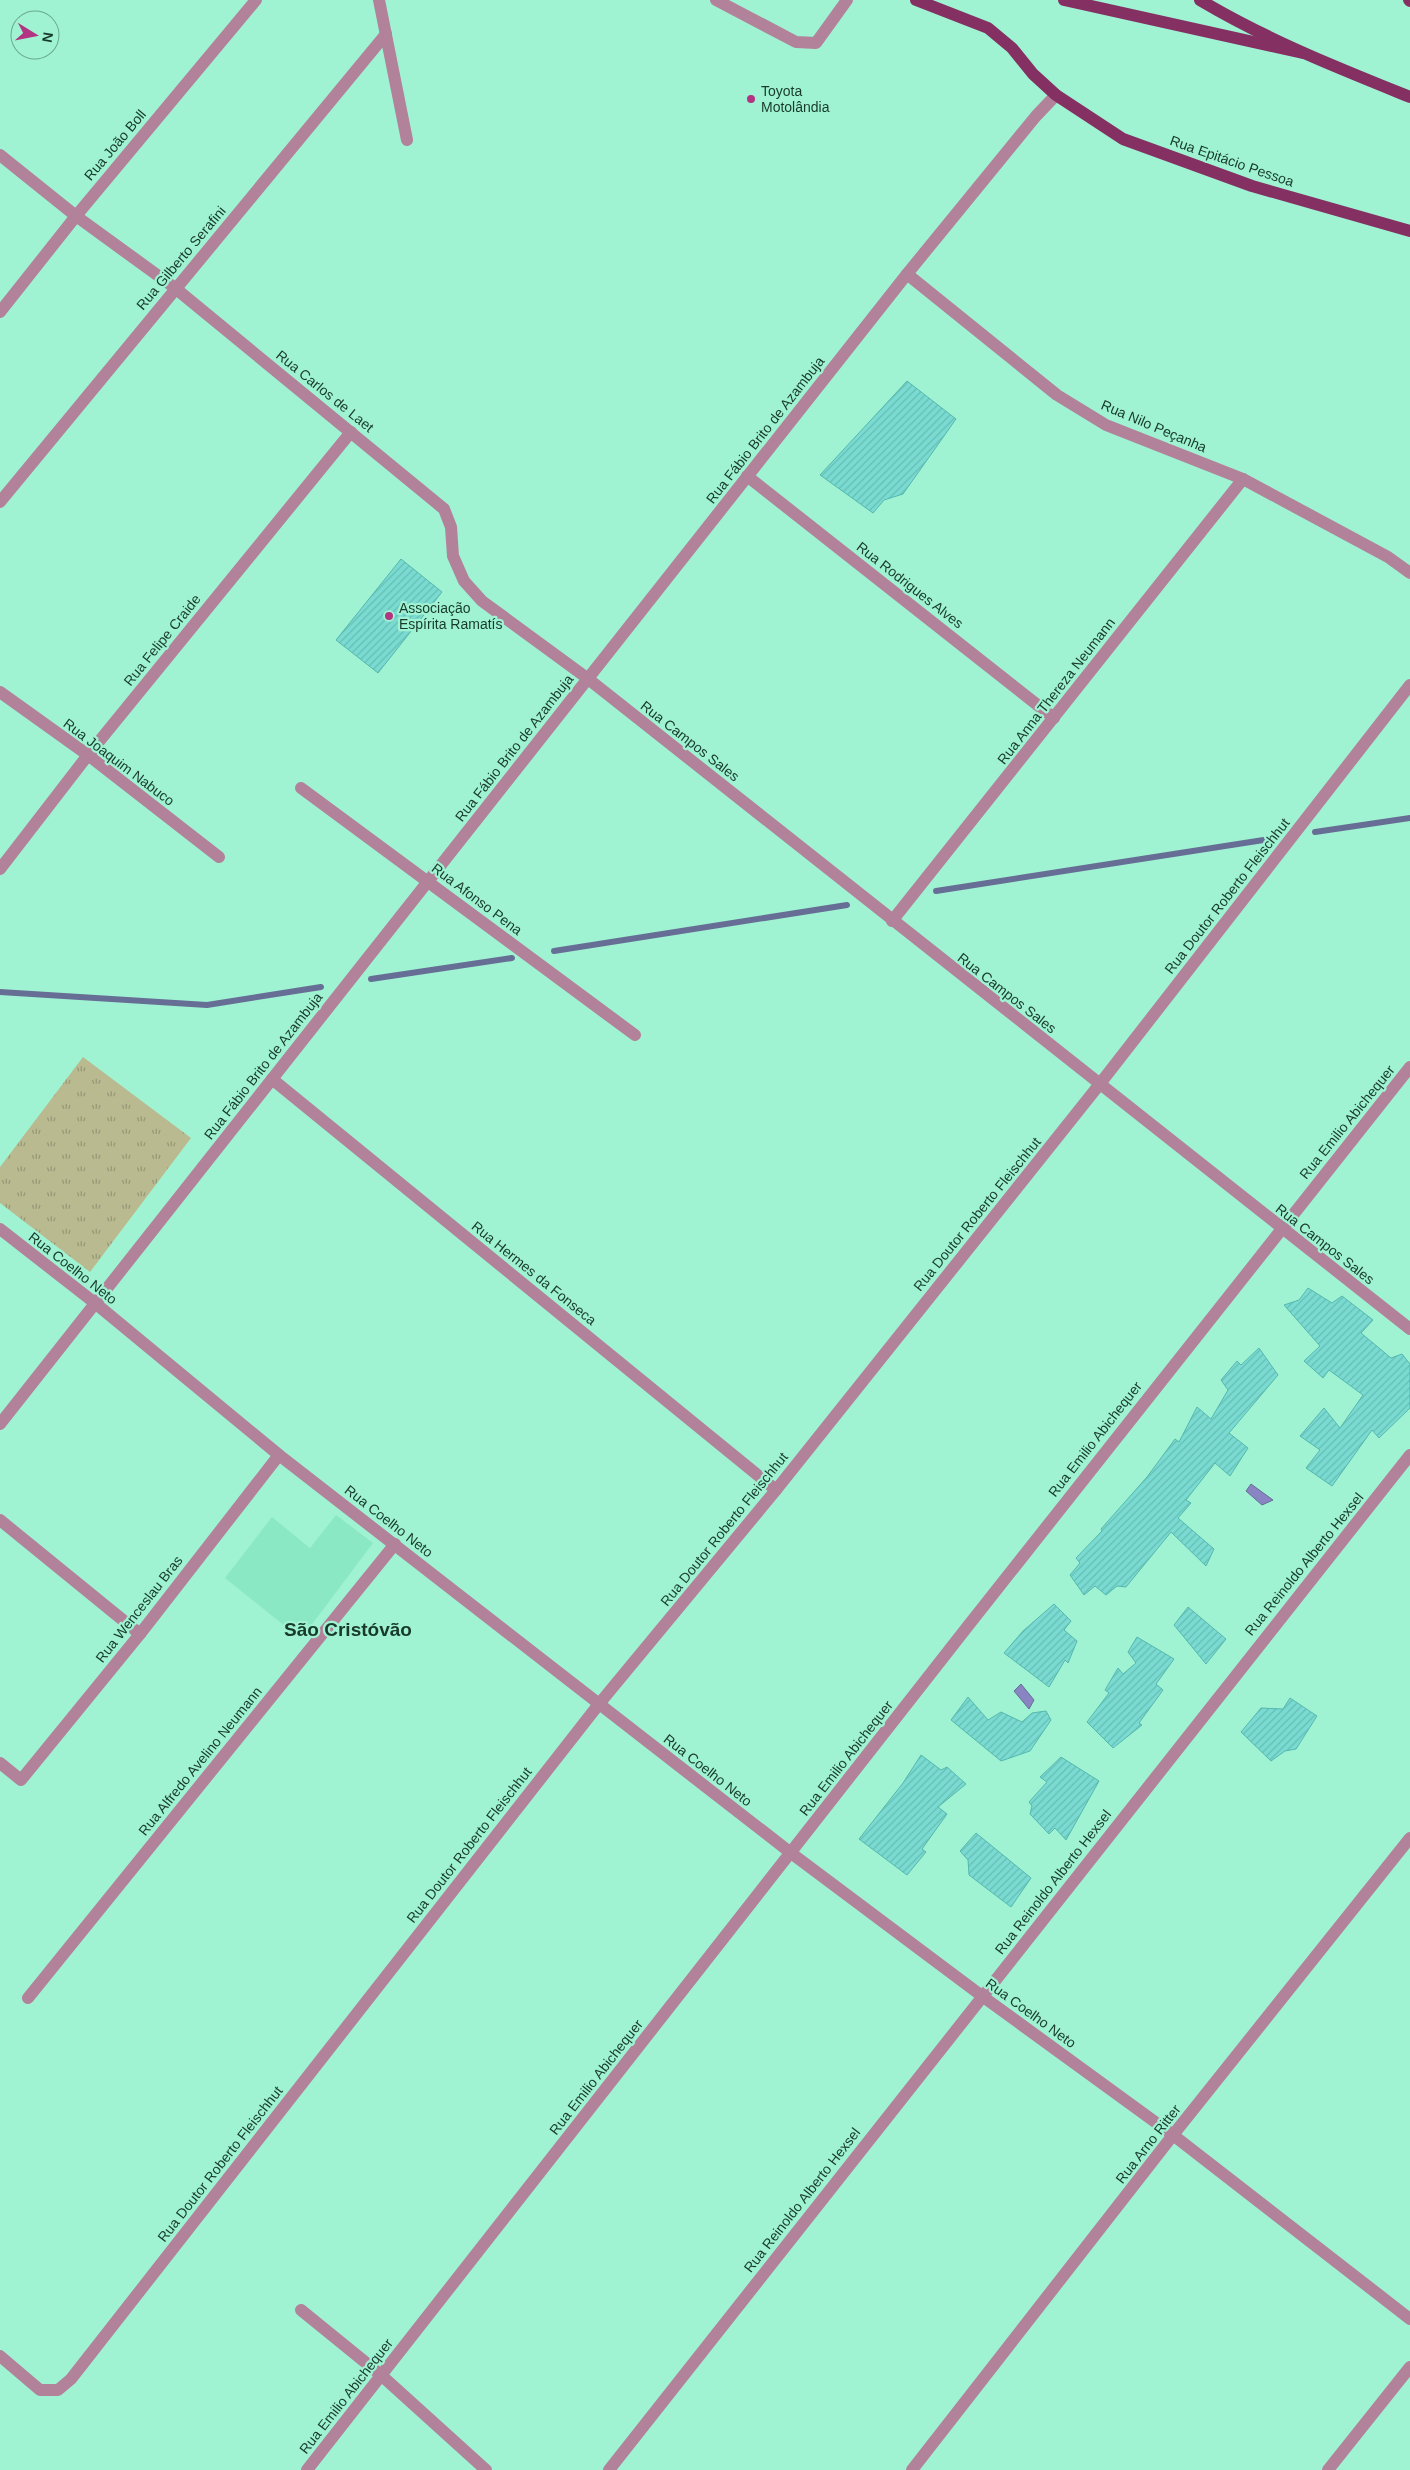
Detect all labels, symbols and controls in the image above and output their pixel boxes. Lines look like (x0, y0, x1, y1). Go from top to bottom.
north arrow (10, 10, 60, 60)
text: N (39, 31, 57, 44)
place label: Toyota Motolândia (761, 83, 830, 115)
marker: Toyota Motolândia (745, 93, 757, 105)
street label: Rua João Boll (81, 106, 149, 184)
street label: Rua Epitácio Pessoa (1168, 132, 1296, 190)
street label: Rua Gilberto Serafini (133, 203, 229, 313)
street label: Rua Carlos de Laet (273, 347, 377, 435)
street label: Rua Fábio Brito de Azambuja (703, 353, 827, 507)
street label: Rua Nilo Peçanha (1099, 397, 1209, 455)
street label: Rua Rodrigues Alves (854, 538, 966, 632)
street label: Rua Felipe Craide (120, 591, 204, 689)
place label: Associação Espírita Ramatís (399, 600, 502, 632)
marker: Associação Espírita Ramatís (383, 610, 395, 622)
street label: Rua Anna Thereza Neumann (994, 615, 1118, 767)
street label: Rua Fábio Brito de Azambuja (452, 671, 576, 825)
street label: Rua Campos Sales (638, 698, 742, 784)
street label: Rua Joaquim Nabuco (60, 715, 178, 809)
street label: Rua Doutor Roberto Fleischhut (1161, 815, 1293, 977)
street label: Rua Afonso Pena (429, 860, 525, 938)
street label: Rua Campos Sales (955, 950, 1059, 1036)
street label: Rua Fábio Brito de Azambuja (201, 989, 325, 1143)
street label: Rua Emilio Abichequer (1296, 1062, 1398, 1182)
street label: Rua Doutor Roberto Fleischhut (910, 1134, 1044, 1294)
street label: Rua Campos Sales (1273, 1201, 1377, 1287)
street label: Rua Hermes da Fonseca (468, 1218, 600, 1328)
street label: Rua Coelho Neto (26, 1229, 120, 1307)
street label: Rua Emilio Abichequer (1045, 1378, 1145, 1500)
street label: Rua Doutor Roberto Fleischhut (657, 1449, 791, 1609)
street label: Rua Coelho Neto (342, 1482, 436, 1560)
street label: Rua Reinoldo Alberto Hexsel (1241, 1489, 1367, 1639)
street label: Rua Wenceslau Bras (92, 1552, 186, 1666)
district label: São Cristóvão (284, 1619, 412, 1640)
street label: Rua Alfredo Avelino Neumann (135, 1683, 265, 1839)
street label: Rua Emilio Abichequer (796, 1697, 896, 1819)
street label: Rua Coelho Neto (661, 1731, 755, 1809)
street label: Rua Doutor Roberto Fleischhut (403, 1764, 535, 1926)
street label: Rua Reinoldo Alberto Hexsel (992, 1807, 1114, 1957)
street label: Rua Coelho Neto (983, 1975, 1079, 2051)
street label: Rua Emilio Abichequer (546, 2016, 646, 2138)
street label: Rua Doutor Roberto Fleischhut (154, 2083, 286, 2245)
street label: Rua Arno Ritter (1112, 2101, 1184, 2187)
street label: Rua Reinoldo Alberto Hexsel (741, 2125, 863, 2275)
street label: Rua Emilio Abichequer (296, 2335, 396, 2457)

